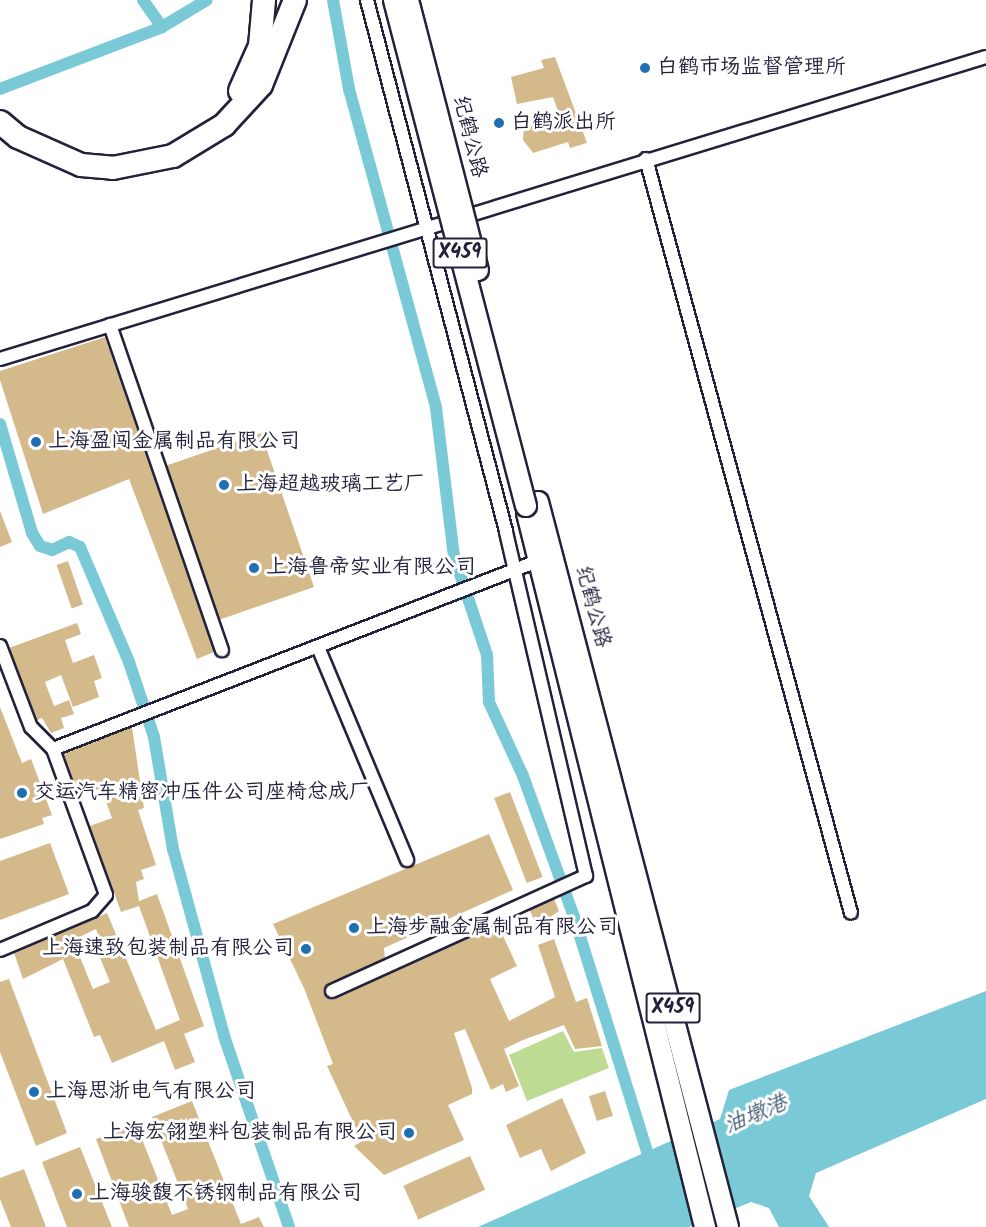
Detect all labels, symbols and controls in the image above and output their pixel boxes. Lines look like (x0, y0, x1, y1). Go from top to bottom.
place label: 白鹤市场监督管理所 (657, 55, 846, 81)
marker: 白鹤市场监督管理所 (638, 61, 652, 75)
street label: 纪鹤公路 (447, 93, 491, 181)
place label: 白鹤派出所 (511, 110, 616, 136)
marker: 白鹤派出所 (492, 116, 506, 130)
road number: X459 (432, 236, 488, 270)
place label: 上海盈闯金属制品有限公司 (48, 429, 300, 455)
marker: 上海盈闯金属制品有限公司 (29, 435, 43, 449)
place label: 上海超越玻璃工艺厂 (236, 472, 425, 498)
marker: 上海超越玻璃工艺厂 (217, 478, 231, 492)
place label: 上海鲁帝实业有限公司 (266, 555, 476, 581)
marker: 上海鲁帝实业有限公司 (247, 561, 261, 575)
street label: 纪鹤公路 (569, 563, 615, 651)
place label: 交运汽车精密冲压件公司座椅总成厂 (34, 780, 370, 806)
marker: 交运汽车精密冲压件公司座椅总成厂 (15, 786, 29, 800)
place label: 上海步融金属制品有限公司 (366, 915, 618, 941)
marker: 上海步融金属制品有限公司 (347, 921, 361, 935)
place label: 上海速致包装制品有限公司 (42, 936, 294, 962)
marker: 上海速致包装制品有限公司 (299, 942, 313, 956)
road number: X459 (644, 991, 702, 1025)
place label: 上海思浙电气有限公司 (46, 1079, 256, 1105)
marker: 上海思浙电气有限公司 (27, 1085, 41, 1099)
water label: 油墩港 (720, 1090, 792, 1140)
place label: 上海宏翎塑料包装制品有限公司 (103, 1120, 397, 1146)
marker: 上海宏翎塑料包装制品有限公司 (402, 1126, 416, 1140)
place label: 上海骏馥不锈钢制品有限公司 (89, 1181, 362, 1207)
marker: 上海骏馥不锈钢制品有限公司 (70, 1187, 84, 1201)

